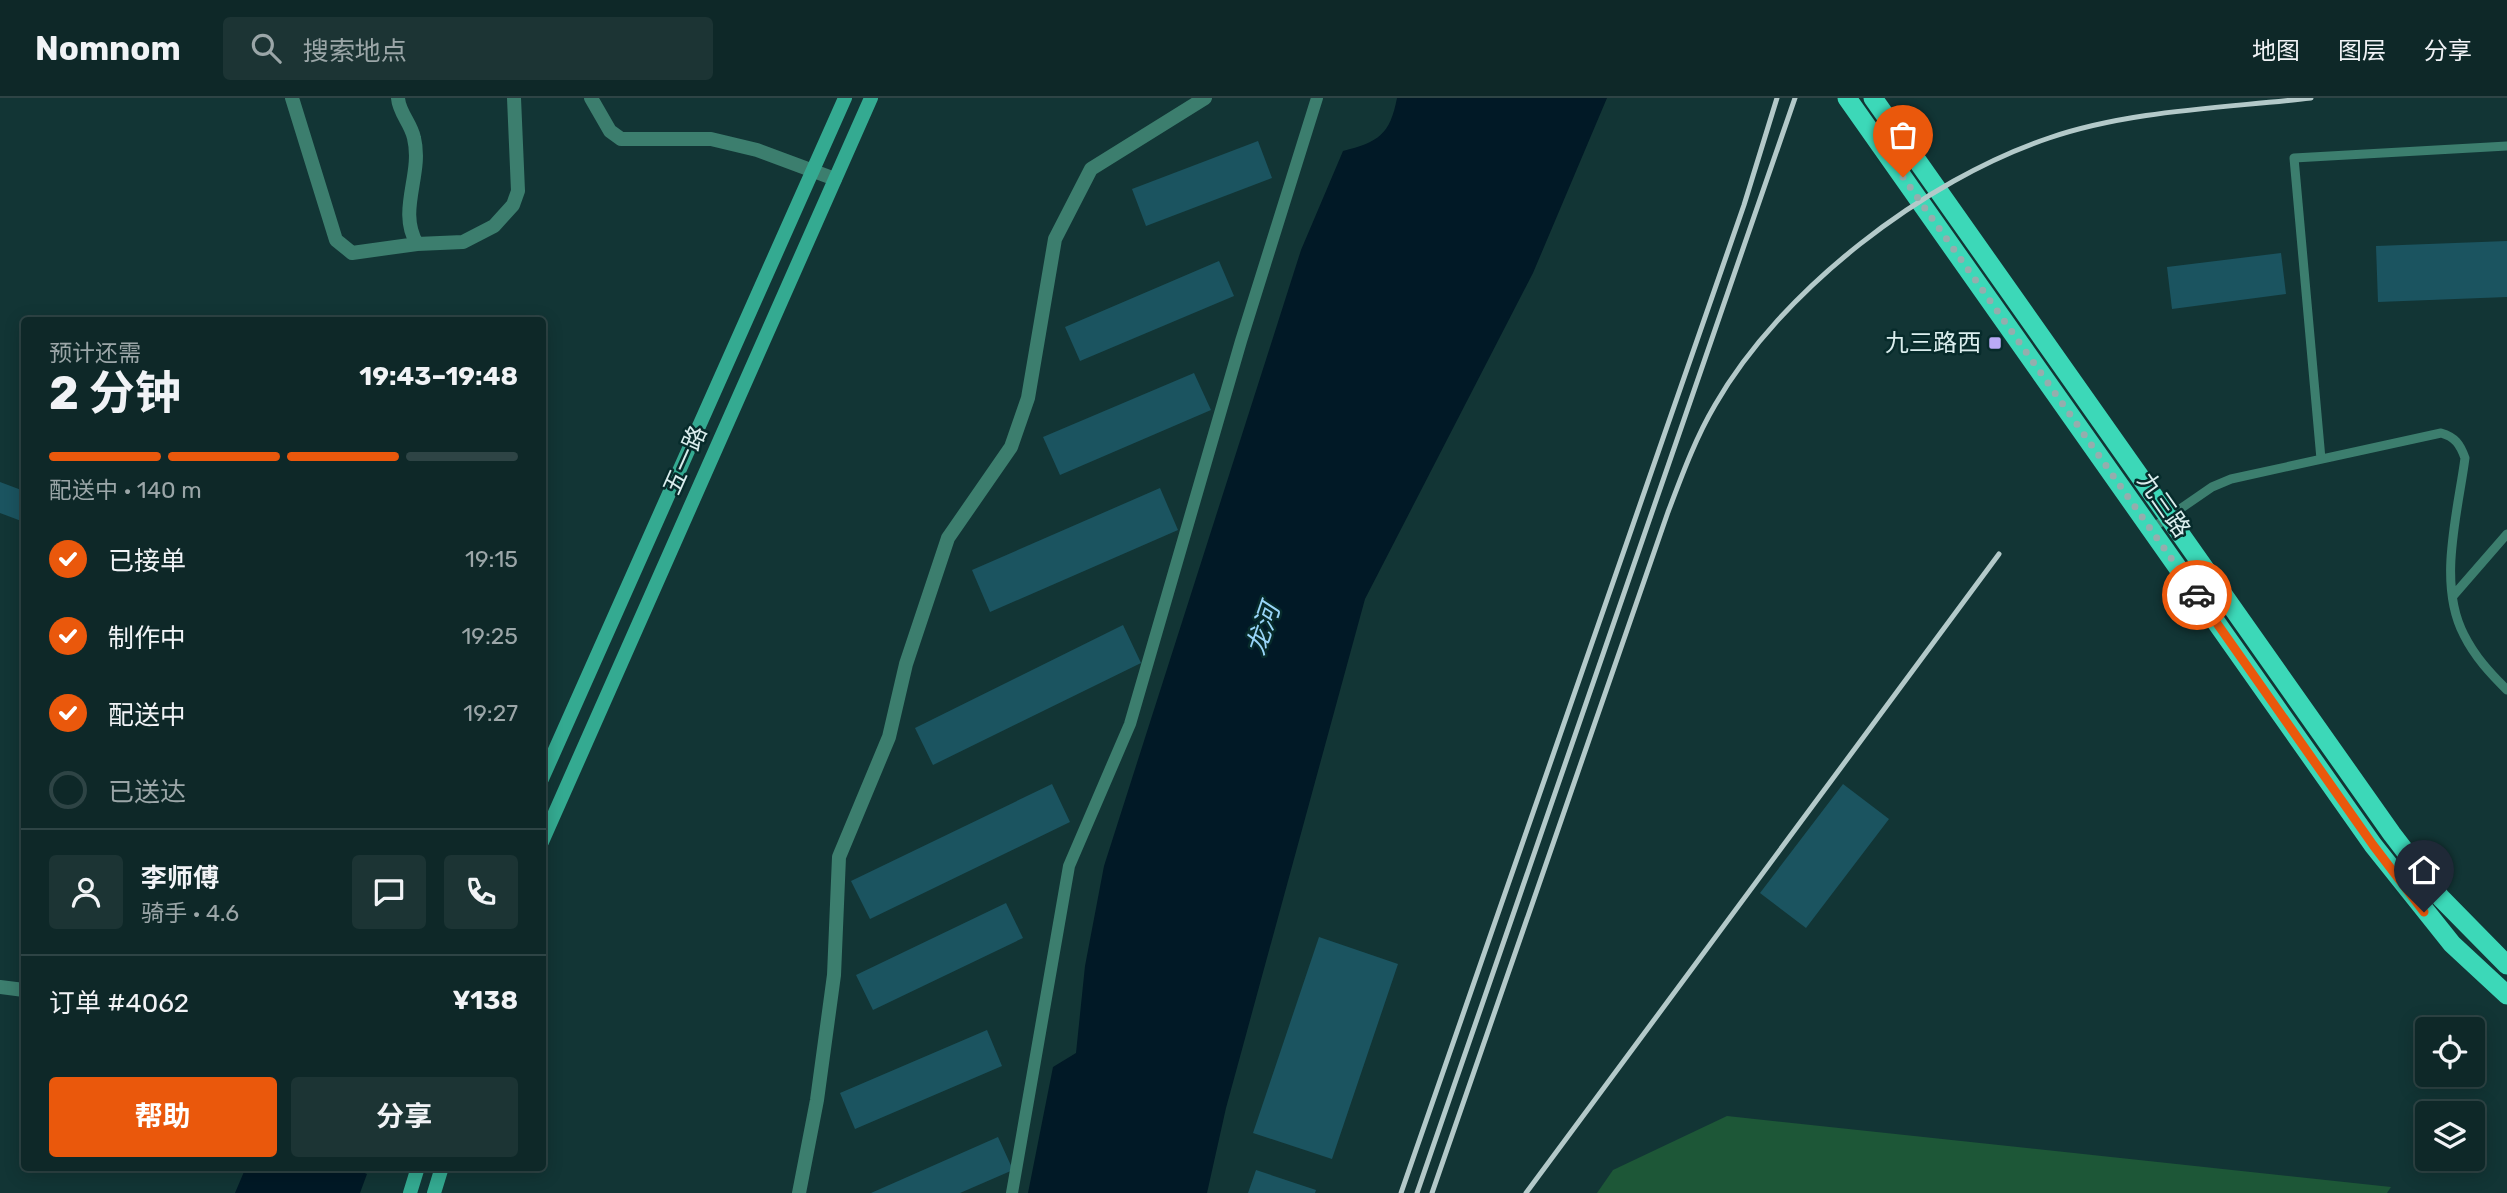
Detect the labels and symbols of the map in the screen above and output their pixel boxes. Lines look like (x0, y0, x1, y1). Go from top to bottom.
pin (1873, 105, 1933, 177)
place label: 九三路西 (1885, 329, 1981, 357)
marker: 九三路西 (1987, 335, 2003, 351)
street label: 五一路 (658, 421, 712, 499)
street label: 九三路 (2132, 467, 2196, 543)
courier (2162, 560, 2232, 630)
water label: 龙河 (1240, 595, 1288, 659)
pin (2394, 840, 2454, 912)

